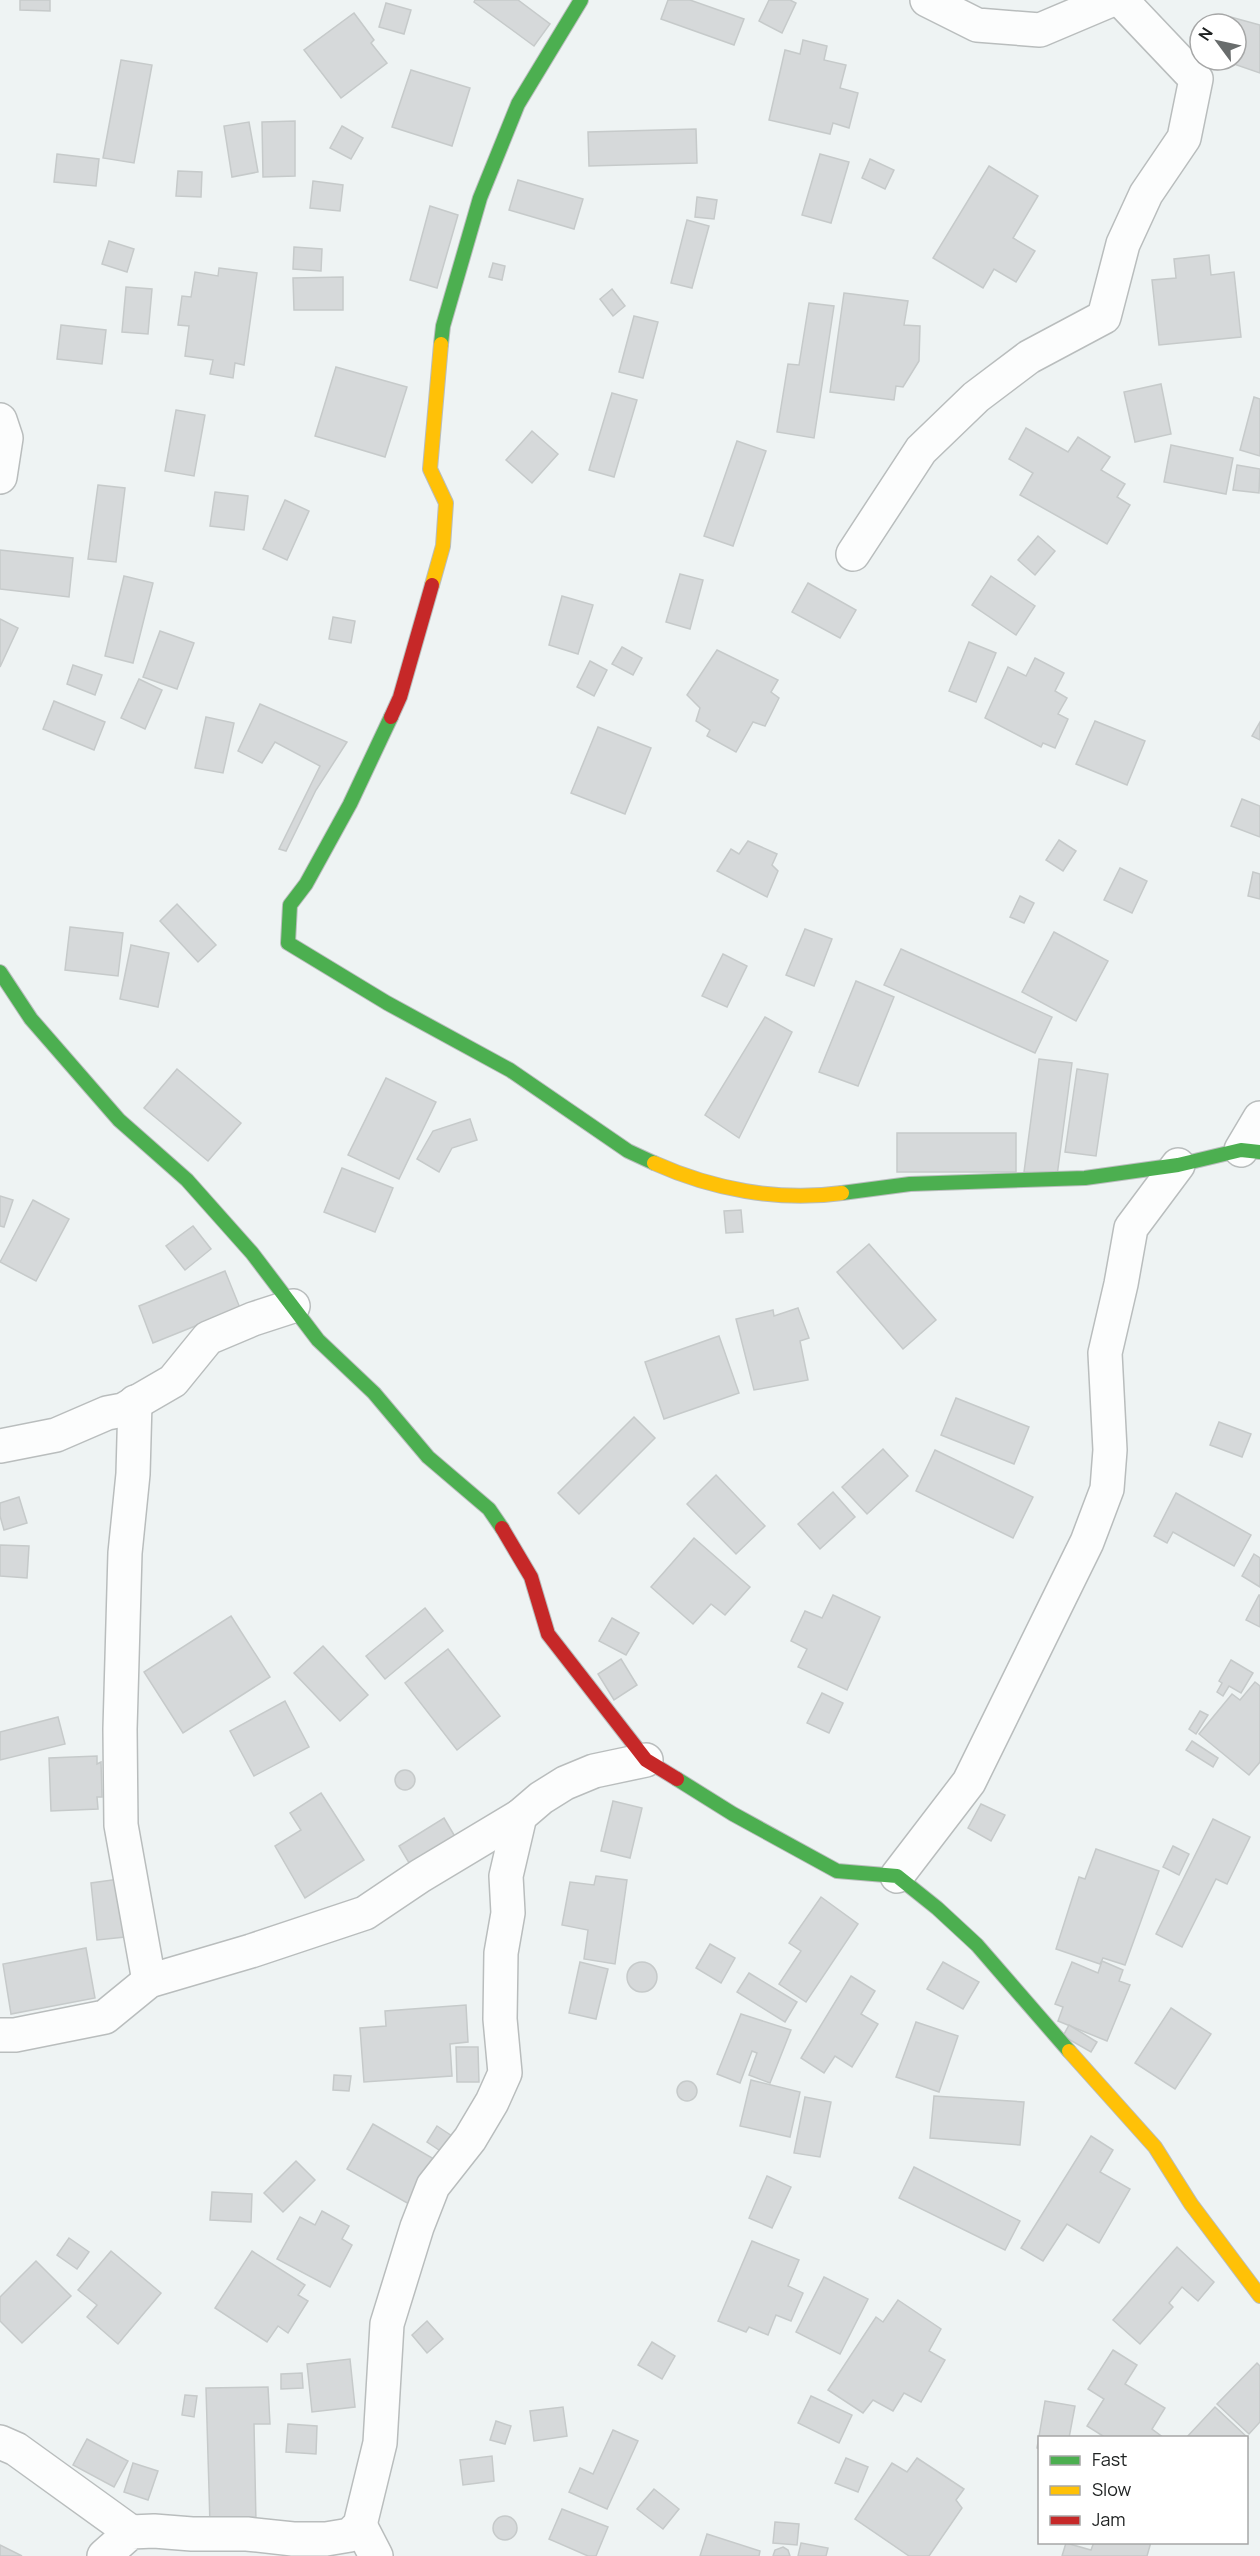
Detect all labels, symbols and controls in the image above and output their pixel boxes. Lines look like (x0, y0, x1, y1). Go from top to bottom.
north arrow (1188, 12, 1248, 72)
text: N (1193, 23, 1218, 45)
legend (1038, 2436, 1248, 2544)
text: Fast (1092, 2447, 1127, 2471)
text: Slow (1092, 2477, 1132, 2501)
text: Jam (1092, 2507, 1126, 2531)

